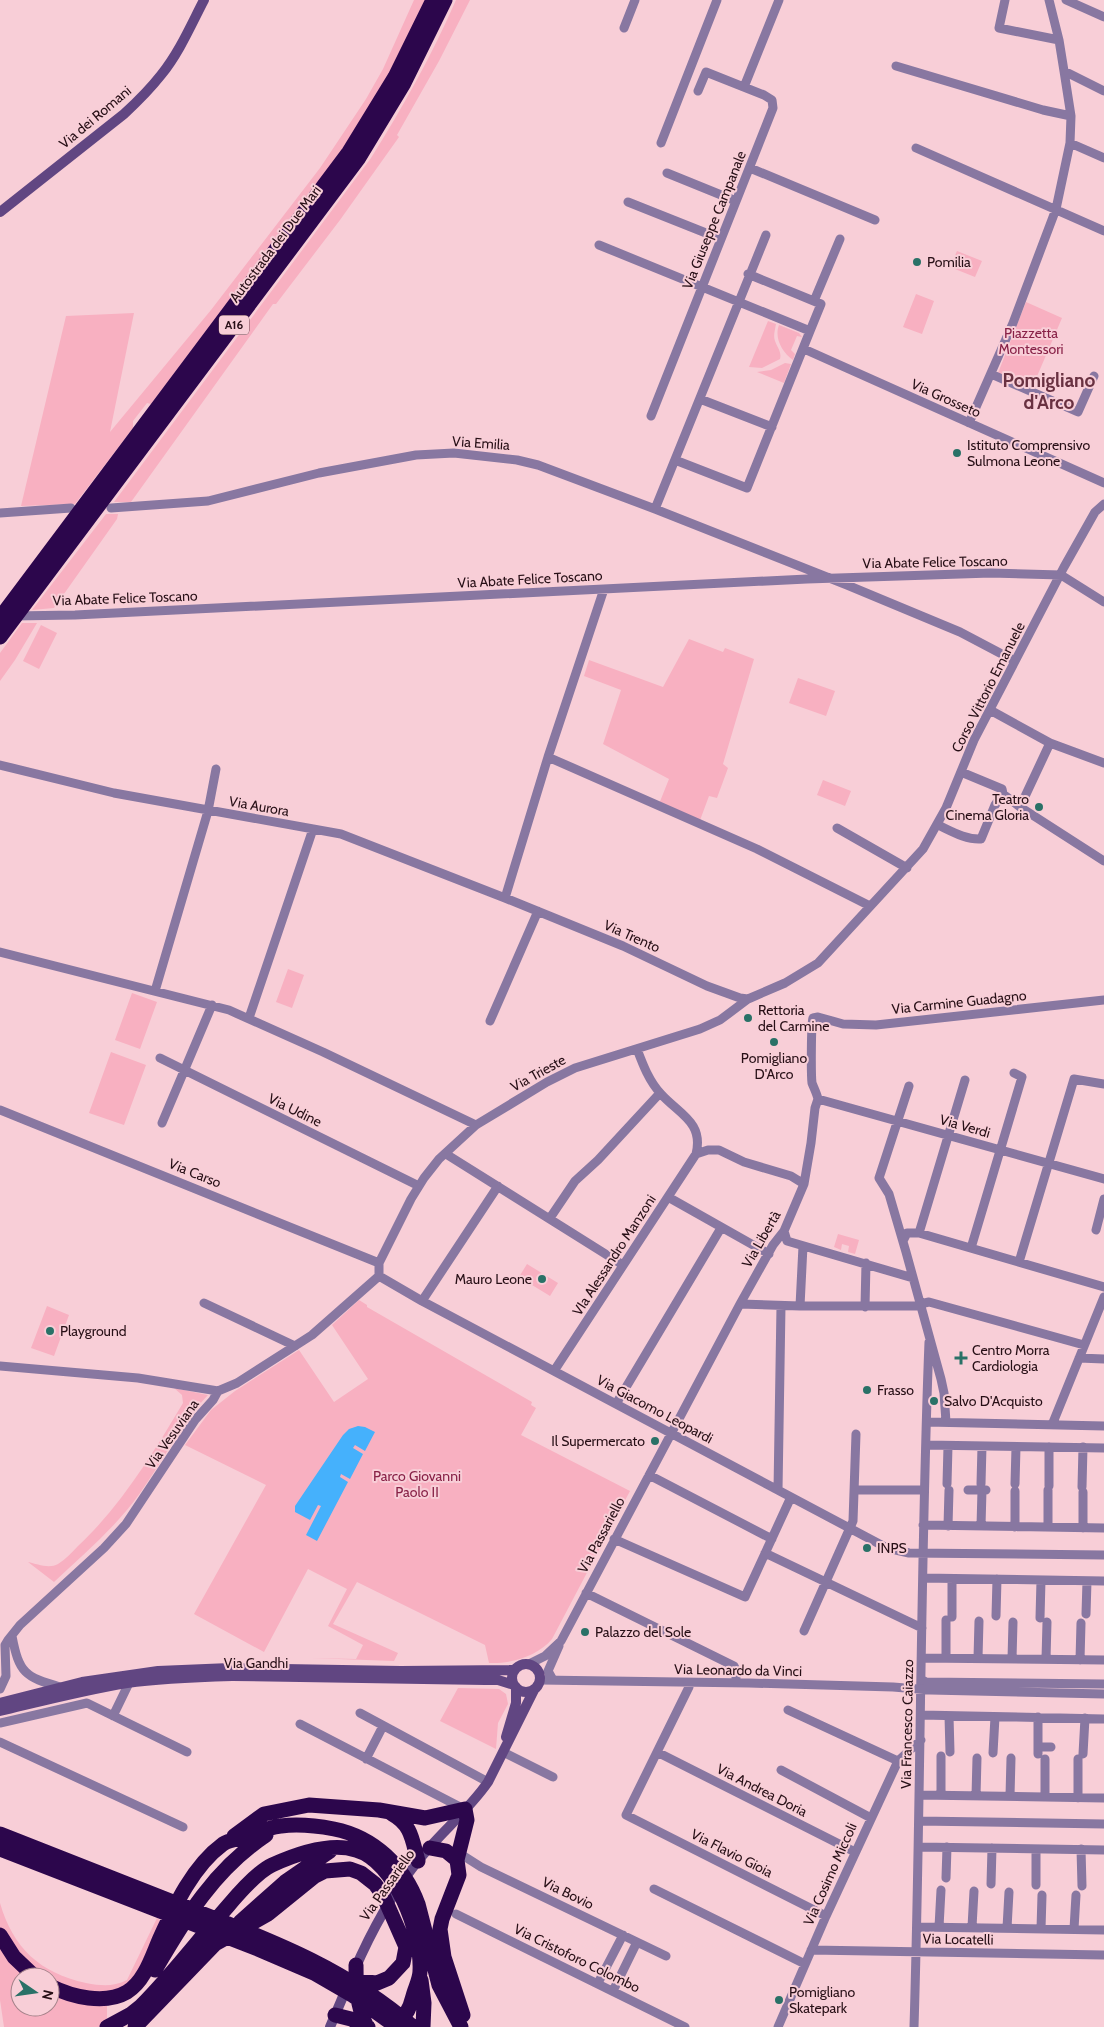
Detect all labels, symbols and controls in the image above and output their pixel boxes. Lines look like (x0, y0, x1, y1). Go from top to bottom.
street label: Via dei Romani (55, 82, 135, 152)
street label: Via Giuseppe Campanale (678, 148, 750, 292)
street label: Autostrada dei Due Mari (225, 182, 325, 306)
place label: Pomilia (927, 253, 971, 271)
marker: Pomilia (911, 256, 923, 268)
road number: A16 (219, 316, 249, 334)
park label: Piazzetta Montessori (998, 324, 1064, 358)
district label: Pomigliano d'Arco (1003, 369, 1096, 414)
street label: Via Grosseto (908, 375, 984, 421)
street label: Via Emilia (452, 432, 511, 454)
place label: Istituto Comprensivo Sulmona Leone (967, 436, 1090, 470)
marker: Istituto Comprensivo Sulmona Leone (951, 447, 963, 459)
street label: Via Abate Felice Toscano (862, 552, 1008, 572)
street label: Via Abate Felice Toscano (457, 566, 603, 592)
street label: Via Abate Felice Toscano (52, 586, 198, 610)
street label: Corso Vittorio Emanuele (947, 619, 1029, 755)
place label: Teatro Cinema Gloria (945, 790, 1029, 824)
street label: Via Aurora (228, 792, 291, 820)
marker: Teatro Cinema Gloria (1033, 801, 1045, 813)
street label: Via Trento (601, 916, 663, 956)
street label: Via Carmine Guadagno (891, 986, 1028, 1018)
place label: Rettoria del Carmine (758, 1001, 829, 1035)
marker: Rettoria del Carmine (742, 1012, 754, 1024)
marker: Pomigliano D'Arco (768, 1036, 780, 1048)
place label: Pomigliano D'Arco (741, 1049, 807, 1083)
street label: Via Trieste (507, 1050, 569, 1096)
street label: Via Udine (265, 1089, 325, 1131)
street label: Via Verdi (938, 1110, 992, 1142)
street label: Via Carso (166, 1154, 224, 1192)
street label: VIa Alessandro Manzoni (568, 1191, 660, 1319)
street label: Via Libertà (738, 1207, 785, 1271)
place label: Mauro Leone (455, 1270, 532, 1288)
marker: Mauro Leone (536, 1273, 548, 1285)
place label: Playground (60, 1322, 127, 1340)
marker: Playground (44, 1325, 56, 1337)
place label: Centro Morra Cardiologia (972, 1341, 1050, 1375)
marker: Centro Morra Cardiologia (954, 1351, 968, 1365)
street label: Via Giacomo Leopardi (594, 1371, 716, 1447)
place label: Frasso (877, 1381, 914, 1399)
marker: Frasso (861, 1384, 873, 1396)
place label: Salvo D'Acquisto (944, 1392, 1043, 1410)
street label: Via Vesuviana (141, 1395, 203, 1472)
marker: Salvo D'Acquisto (928, 1395, 940, 1407)
place label: Il Supermercato (551, 1432, 645, 1450)
marker: Il Supermercato (649, 1435, 661, 1447)
park label: Parco Giovanni Paolo II (373, 1467, 461, 1501)
street label: Via Passariello (573, 1494, 629, 1576)
place label: INPS (877, 1539, 907, 1557)
marker: INPS (861, 1542, 873, 1554)
place label: Palazzo del Sole (595, 1623, 691, 1641)
marker: Palazzo del Sole (579, 1626, 591, 1638)
street label: Via Gandhi (224, 1654, 288, 1672)
street label: Via Francesco Caiazzo (897, 1659, 917, 1789)
street label: Via Leonardo da Vinci (674, 1660, 802, 1680)
street label: Via Andrea Doria (714, 1759, 811, 1821)
street label: Via Cosimo Miccoli (799, 1820, 861, 1928)
street label: Via Flavio Gioia (688, 1825, 776, 1881)
street label: Via Passariello (356, 1845, 419, 1924)
street label: Via Bovio (539, 1873, 597, 1913)
street label: Via Cristoforo Colombo (511, 1920, 643, 1996)
street label: Via Locatelli (922, 1929, 994, 1949)
north arrow (10, 1967, 60, 2017)
place label: Pomigliano Skatepark (789, 1983, 856, 2017)
text: N (38, 1988, 58, 2002)
marker: Pomigliano Skatepark (773, 1994, 785, 2006)

